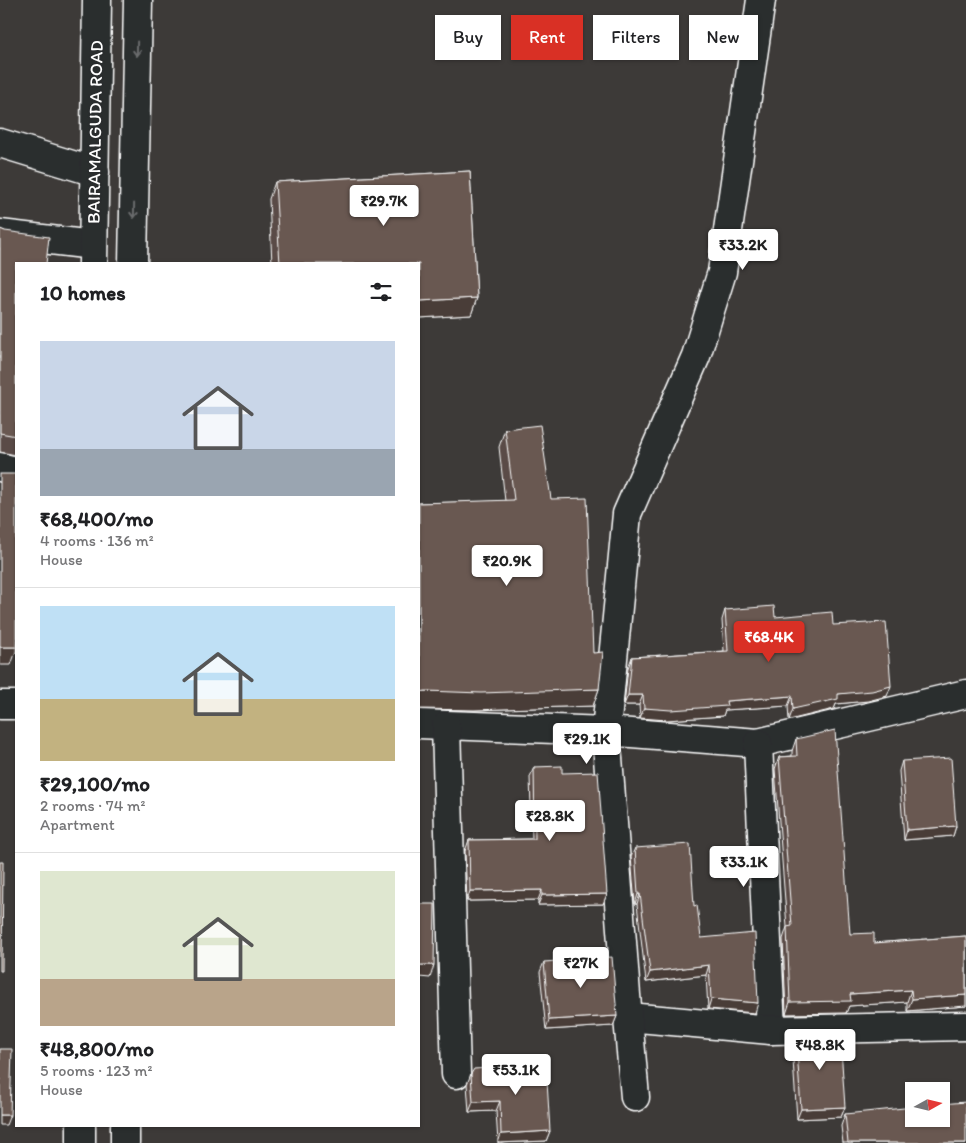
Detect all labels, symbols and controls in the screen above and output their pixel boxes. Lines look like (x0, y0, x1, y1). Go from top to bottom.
chip: Buy (435, 15, 501, 60)
chip: Rent (511, 15, 583, 60)
chip: Filters (593, 15, 679, 60)
chip: New (689, 15, 758, 60)
street label: BAIRAMALGUDA ROAD (82, 40, 108, 224)
one-way arrow (132, 40, 142, 56)
pin: ₹29.7K (343, 184, 425, 227)
text: ₹29.7K (361, 191, 407, 210)
one-way arrow (129, 202, 139, 219)
pin: ₹33.2K (702, 228, 784, 271)
text: ₹33.2K (719, 235, 767, 254)
icon: filters (367, 278, 395, 306)
text: 10 homes (40, 280, 126, 305)
icon: home (173, 373, 263, 463)
text: ₹68,400/mo (40, 506, 153, 531)
text: 4 rooms · 136 m² (40, 531, 154, 550)
pin: ₹20.9K (466, 544, 548, 587)
text: House (40, 550, 83, 569)
text: ₹20.9K (483, 551, 531, 570)
pin: ₹68.4K (728, 620, 810, 663)
text: ₹68.4K (745, 627, 793, 646)
icon: home (173, 639, 263, 729)
pin: ₹29.1K (546, 722, 628, 765)
text: ₹29.1K (564, 729, 610, 748)
text: ₹29,100/mo (40, 771, 150, 796)
text: 2 rooms · 74 m² (40, 796, 145, 815)
pin: ₹28.8K (509, 800, 591, 842)
text: ₹28.8K (526, 806, 574, 825)
text: Apartment (40, 815, 115, 834)
pin: ₹33.1K (703, 846, 785, 888)
text: ₹33.1K (721, 852, 767, 871)
icon: home (173, 904, 263, 994)
pin: ₹27K (551, 946, 611, 989)
text: ₹27K (564, 953, 598, 972)
pin: ₹48.8K (779, 1028, 861, 1071)
text: ₹48.8K (795, 1035, 845, 1054)
text: ₹48,800/mo (40, 1036, 154, 1061)
pin: ₹53.1K (475, 1054, 557, 1096)
text: ₹53.1K (493, 1060, 539, 1079)
text: 5 rooms · 123 m² (40, 1061, 152, 1080)
text: House (40, 1080, 83, 1099)
north arrow (905, 1082, 950, 1128)
map controls (905, 1082, 950, 1127)

